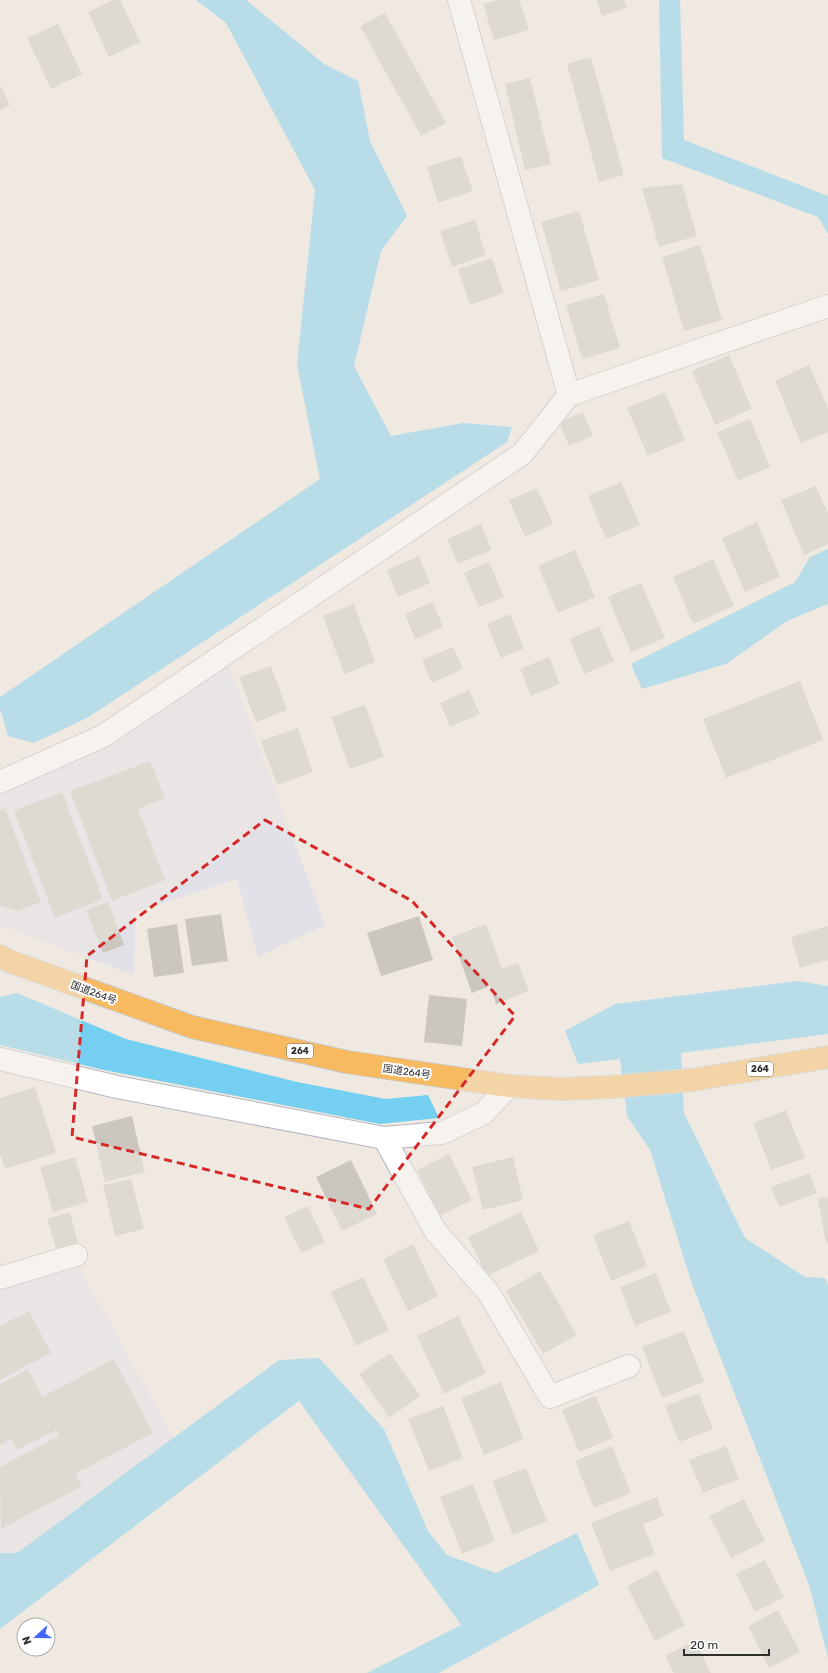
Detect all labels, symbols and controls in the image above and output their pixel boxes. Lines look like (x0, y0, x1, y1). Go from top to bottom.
street label: 国道264号 (69, 979, 118, 1007)
road number: 264 (287, 1044, 313, 1058)
road number: 264 (747, 1062, 773, 1076)
street label: 国道264号 (382, 1063, 432, 1081)
north arrow (16, 1617, 56, 1657)
scale bar (684, 1631, 769, 1657)
text: N (20, 1634, 35, 1646)
text: 20 m (690, 1638, 718, 1652)

